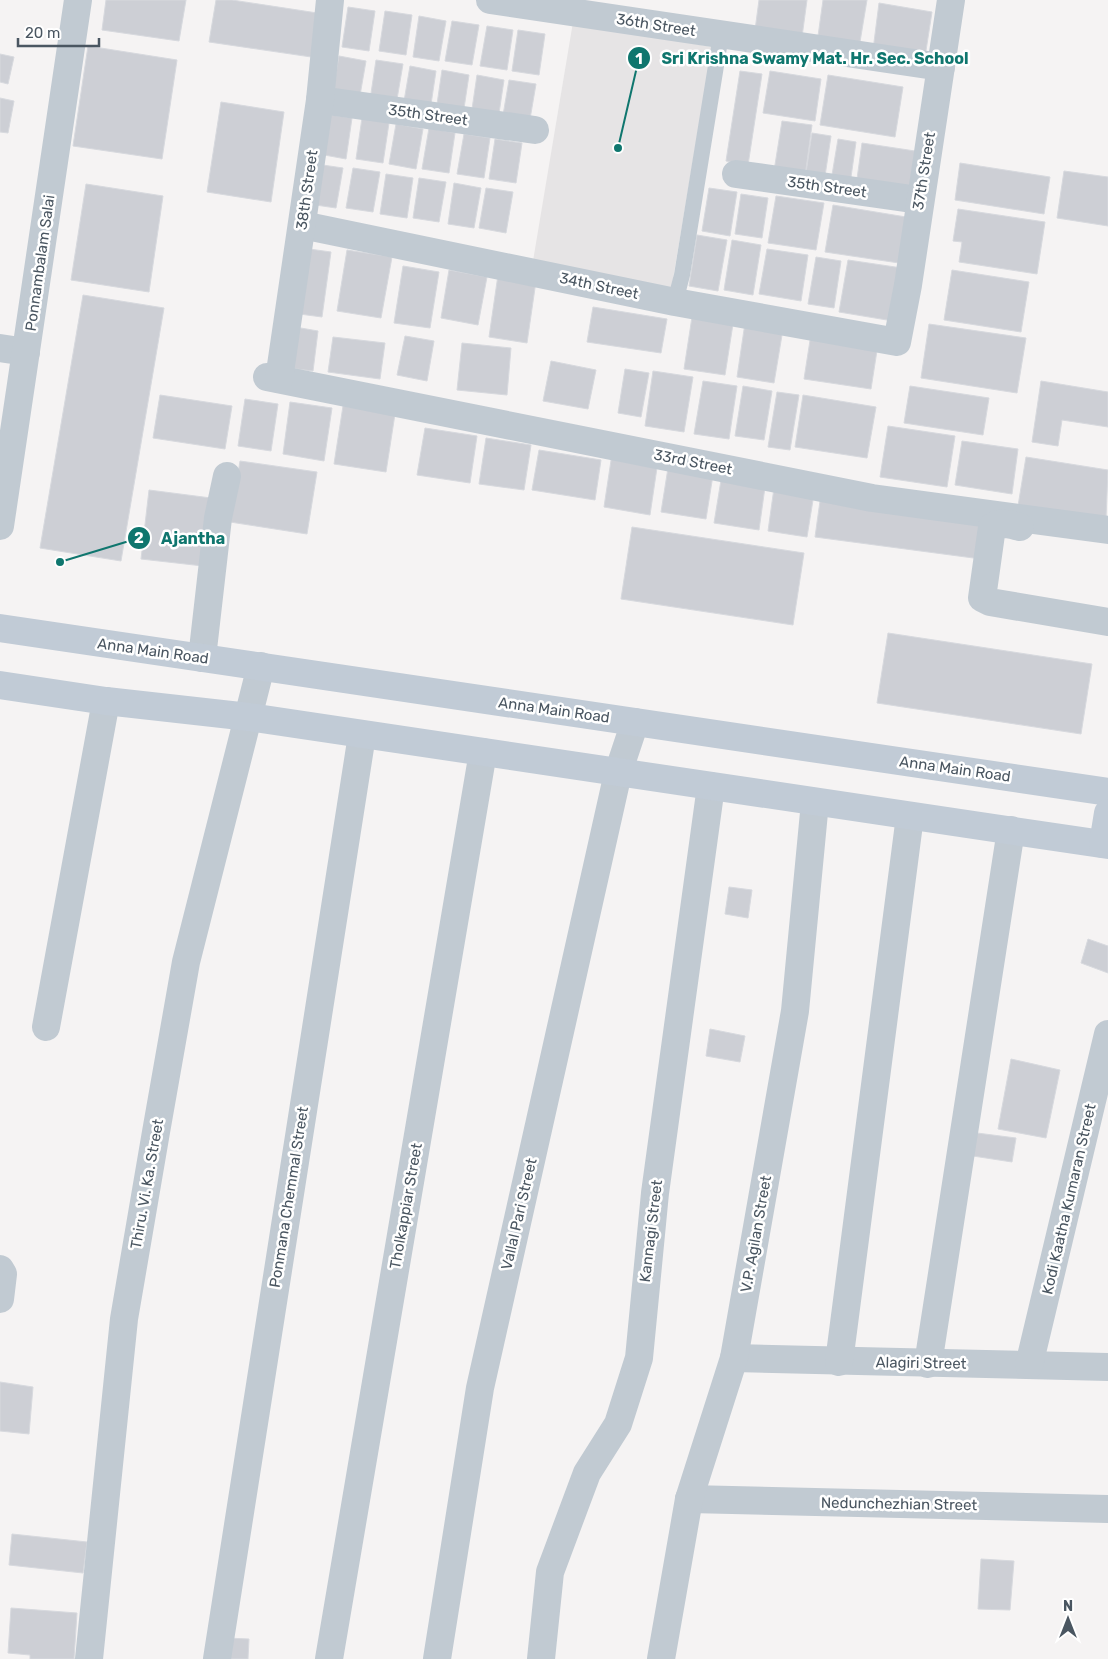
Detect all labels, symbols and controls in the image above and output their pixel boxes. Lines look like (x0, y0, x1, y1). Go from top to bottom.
street label: 36th Street (615, 10, 697, 40)
scale bar (18, 15, 99, 47)
text: 20 m (25, 24, 60, 42)
callout: Sri Krishna Swamy Mat. Hr. Sec. School (626, 43, 979, 74)
text: Sri Krishna Swamy Mat. Hr. Sec. School (661, 49, 969, 68)
text: 1 (635, 50, 643, 68)
street label: 35th Street (387, 101, 469, 129)
street label: 37th Street (909, 131, 939, 211)
street label: 38th Street (292, 149, 322, 231)
street label: 35th Street (786, 173, 868, 201)
street label: Ponnambalam Salai (22, 194, 58, 332)
street label: 34th Street (558, 269, 640, 303)
street label: 33rd Street (652, 446, 734, 478)
callout: Ajantha (126, 523, 235, 554)
text: 2 (134, 529, 144, 547)
text: Ajantha (161, 529, 225, 548)
street label: Anna Main Road (96, 634, 210, 668)
street label: Anna Main Road (497, 693, 611, 727)
street label: Anna Main Road (898, 752, 1012, 786)
street label: Kodi Kaatha Kumaran Street (1038, 1102, 1100, 1296)
street label: Ponmana Chemmal Street (266, 1105, 312, 1289)
street label: Thiru. Vi. Ka. Street (127, 1117, 167, 1250)
street label: Tholkappiar Street (386, 1141, 426, 1271)
street label: Vallal Pari Street (497, 1156, 541, 1272)
street label: V.P. Agilan Street (737, 1174, 775, 1294)
street label: Kannagi Street (636, 1179, 666, 1283)
street label: Alagiri Street (875, 1353, 967, 1373)
street label: Nedunchezhian Street (821, 1494, 978, 1514)
north arrow (1043, 1594, 1093, 1644)
text: N (1063, 1598, 1073, 1615)

